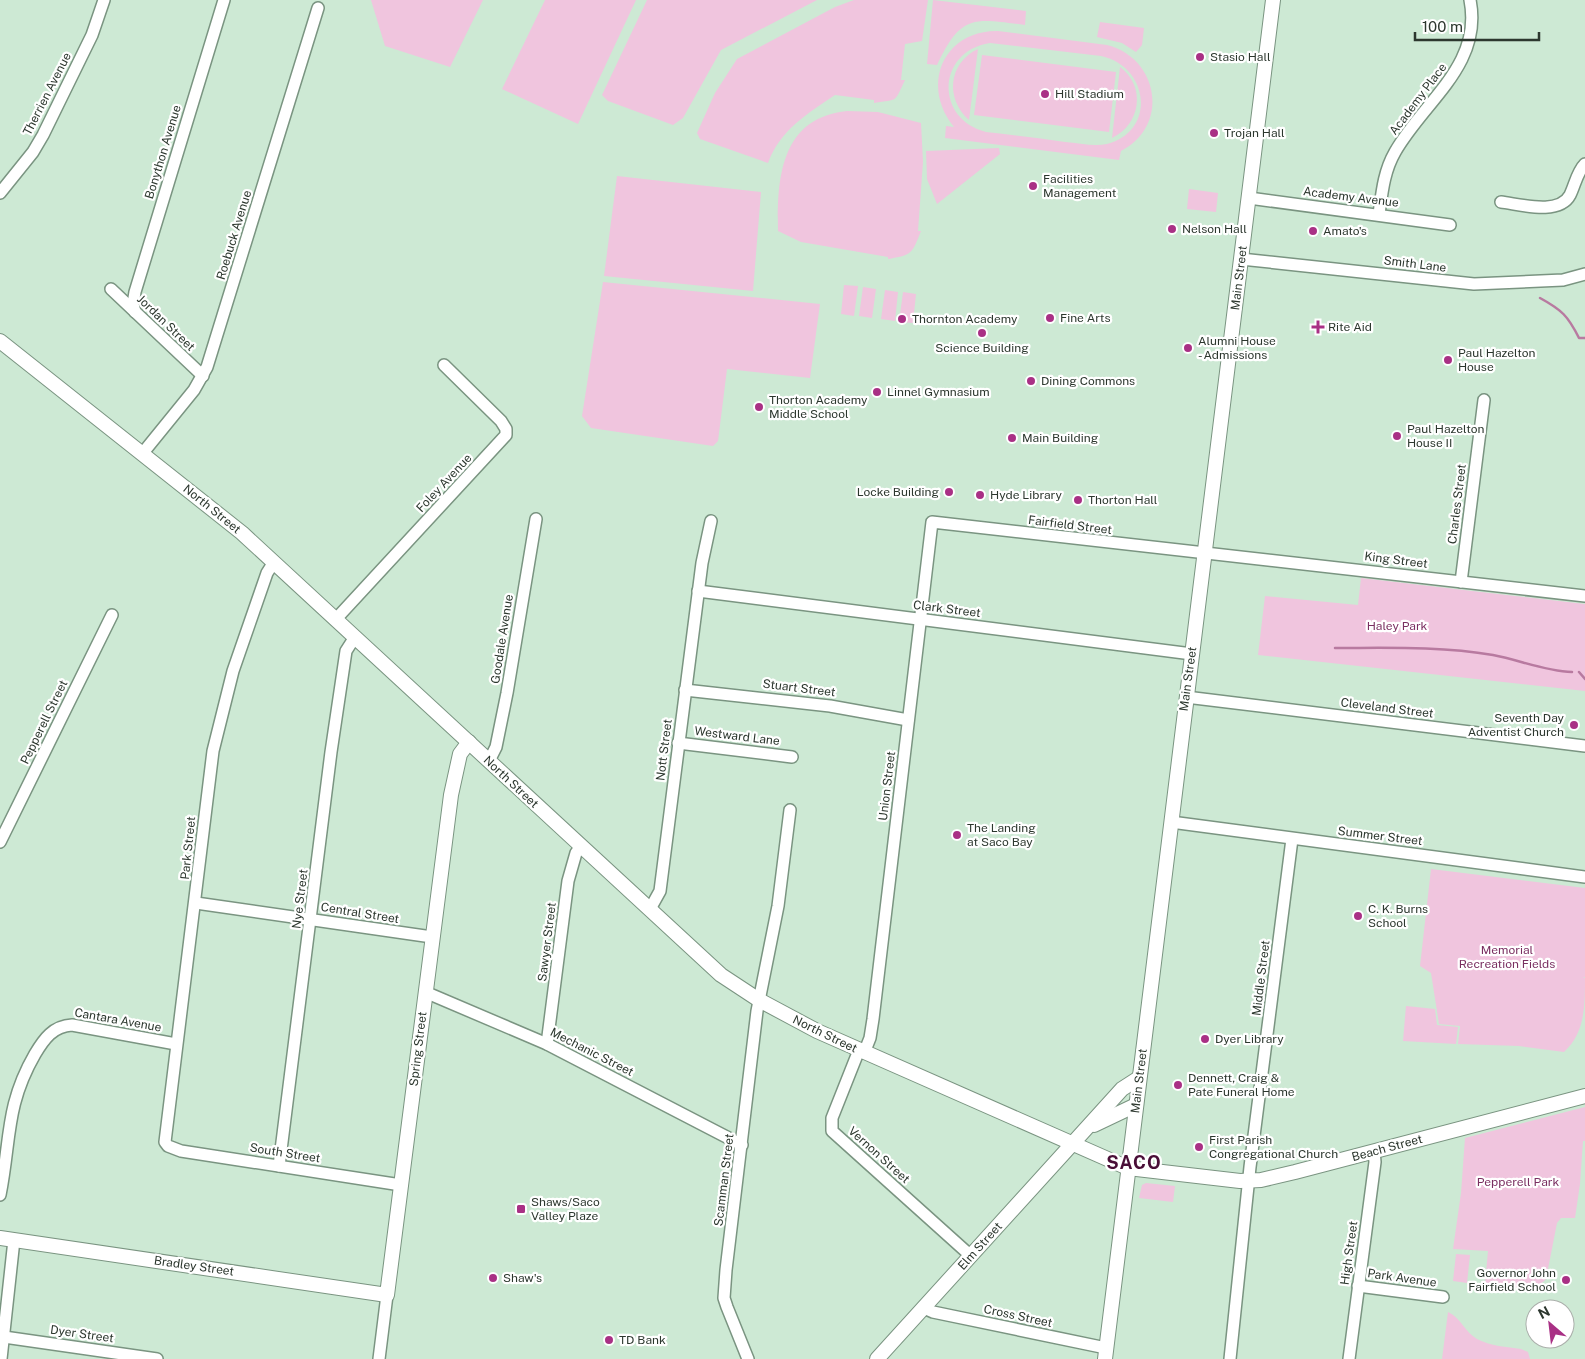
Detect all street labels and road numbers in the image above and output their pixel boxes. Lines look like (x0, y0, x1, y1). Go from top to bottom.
street label: Therrien Avenue (20, 50, 74, 138)
street label: Academy Place (1387, 60, 1450, 138)
street label: Bonython Avenue (142, 103, 184, 201)
street label: Academy Avenue (1302, 184, 1400, 210)
street label: Roebuck Avenue (214, 188, 254, 281)
street label: Main Street (1228, 244, 1250, 311)
street label: Smith Lane (1383, 253, 1447, 275)
street label: Jordan Street (134, 292, 198, 354)
street label: Foley Avenue (414, 451, 475, 515)
street label: Charles Street (1445, 463, 1469, 545)
street label: North Street (180, 482, 244, 537)
street label: Fairfield Street (1027, 513, 1113, 537)
street label: King Street (1364, 549, 1429, 571)
street label: Goodale Avenue (488, 593, 516, 685)
street label: Clark Street (912, 598, 982, 620)
street label: Main Street (1177, 645, 1200, 712)
street label: Pepperell Street (18, 677, 71, 766)
street label: Stuart Street (762, 677, 836, 699)
street label: Cleveland Street (1340, 695, 1434, 721)
street label: Nott Street (653, 718, 675, 782)
street label: Westward Lane (694, 724, 781, 748)
street label: Union Street (876, 750, 898, 822)
street label: North Street (481, 753, 542, 811)
street label: Park Street (178, 815, 198, 880)
street label: Summer Street (1337, 824, 1424, 848)
street label: Nye Street (289, 868, 311, 930)
street label: Central Street (320, 900, 400, 926)
street label: Sawyer Street (535, 901, 559, 982)
street label: Middle Street (1249, 939, 1273, 1017)
street label: Cantara Avenue (73, 1005, 163, 1035)
street label: Spring Street (406, 1010, 430, 1087)
street label: North Street (791, 1012, 860, 1056)
street label: Mechanic Street (548, 1025, 636, 1079)
street label: Main Street (1128, 1047, 1150, 1114)
street label: Vernon Street (845, 1124, 913, 1186)
street label: Scamman Street (711, 1132, 737, 1227)
street label: Beach Street (1350, 1132, 1424, 1164)
street label: South Street (249, 1141, 322, 1166)
street label: Elm Street (955, 1219, 1005, 1273)
street label: High Street (1338, 1220, 1360, 1286)
street label: Bradley Street (153, 1253, 235, 1279)
street label: Park Avenue (1366, 1266, 1438, 1290)
street label: Cross Street (982, 1302, 1054, 1330)
street label: Dyer Street (49, 1323, 115, 1345)

